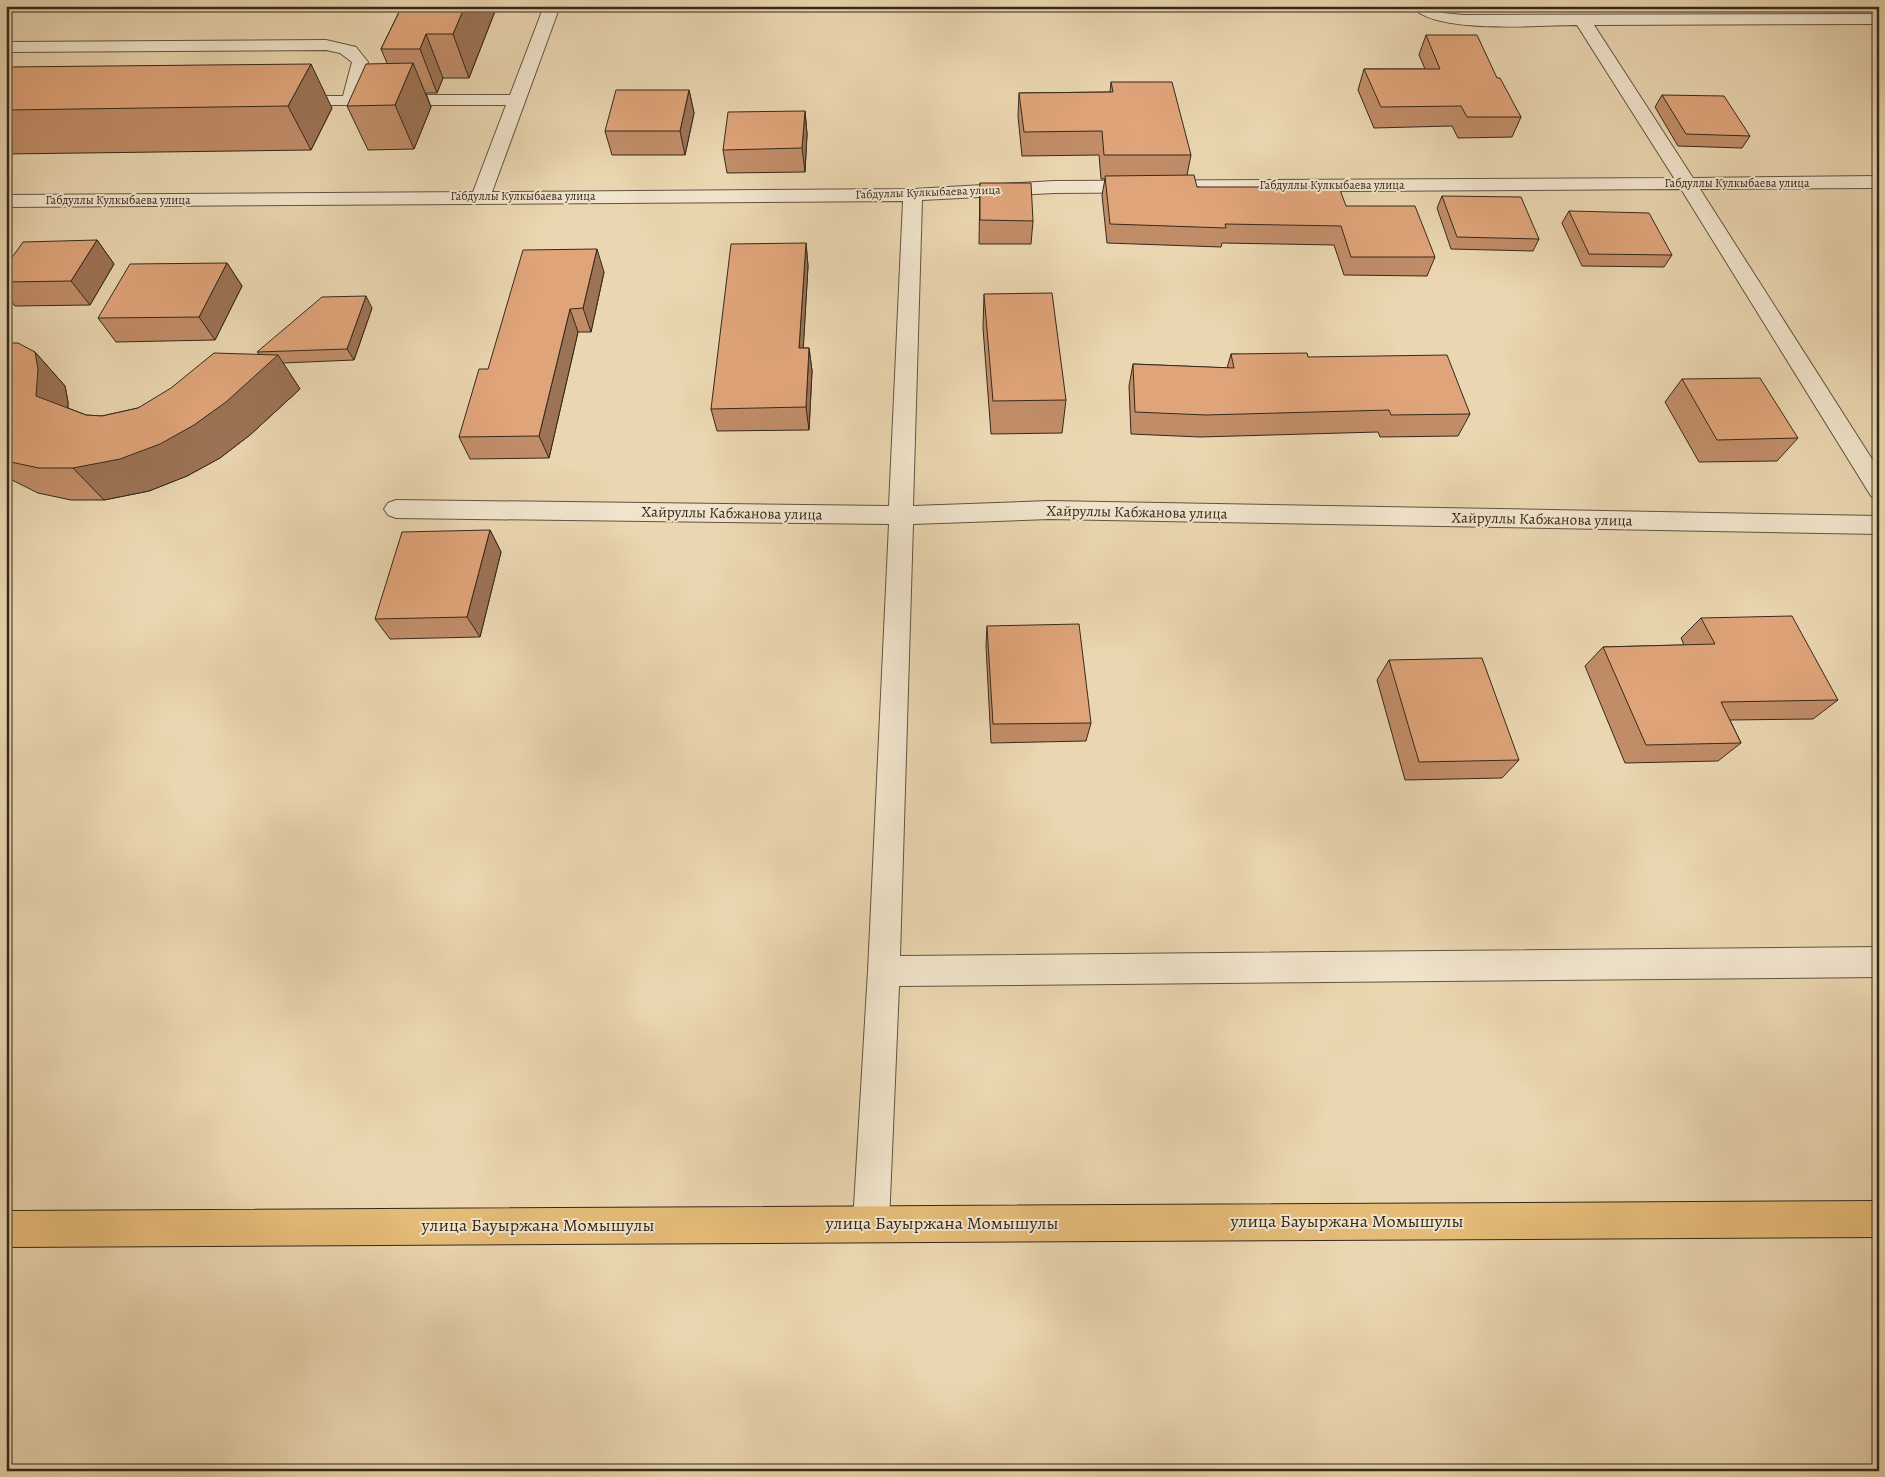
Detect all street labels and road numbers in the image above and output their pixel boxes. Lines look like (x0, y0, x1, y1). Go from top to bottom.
street label: Габдуллы Кулкыбаева улица (1664, 175, 1810, 191)
street label: Габдуллы Кулкыбаева улица (1259, 177, 1405, 193)
street label: Габдуллы Кулкыбаева улица (855, 181, 1001, 203)
street label: Габдуллы Кулкыбаева улица (450, 188, 596, 204)
street label: Габдуллы Кулкыбаева улица (45, 192, 191, 208)
street label: Хайруллы Кабжанова улица (1046, 500, 1228, 524)
street label: Хайруллы Кабжанова улица (641, 501, 823, 525)
street label: Хайруллы Кабжанова улица (1451, 507, 1633, 531)
street label: улица Бауыржана Момышулы (1229, 1209, 1464, 1233)
street label: улица Бауыржана Момышулы (824, 1211, 1059, 1235)
street label: улица Бауыржана Момышулы (420, 1213, 655, 1237)

